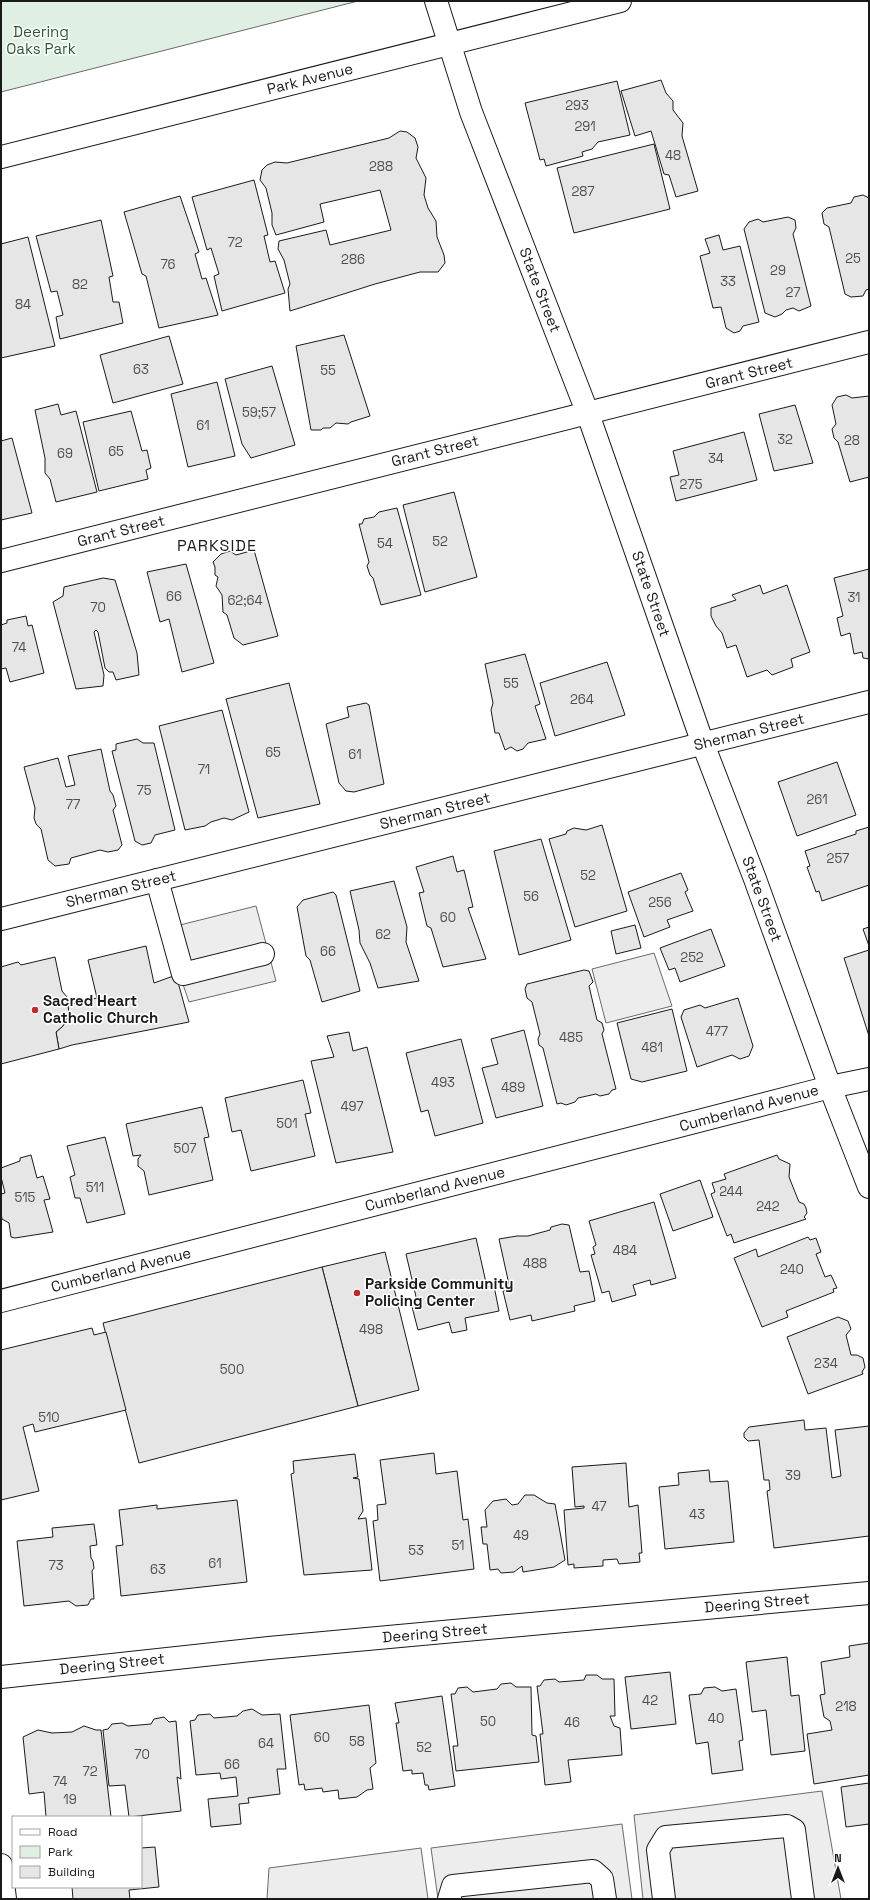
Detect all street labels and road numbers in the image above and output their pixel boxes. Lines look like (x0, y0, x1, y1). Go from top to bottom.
street label: Park Avenue (265, 59, 355, 98)
street label: State Street (516, 245, 565, 335)
street label: Grant Street (703, 352, 795, 393)
street label: Grant Street (389, 430, 481, 471)
street label: Grant Street (75, 510, 167, 551)
street label: State Street (628, 548, 675, 639)
street label: Sherman Street (692, 709, 806, 754)
street label: Sherman Street (378, 788, 492, 833)
street label: State Street (738, 854, 787, 944)
street label: Sherman Street (64, 866, 178, 911)
street label: Cumberland Avenue (677, 1080, 821, 1135)
street label: Cumberland Avenue (363, 1162, 507, 1215)
street label: Cumberland Avenue (49, 1243, 193, 1296)
street label: Deering Street (704, 1588, 810, 1617)
street label: Deering Street (382, 1618, 488, 1647)
street label: Deering Street (58, 1649, 166, 1678)

